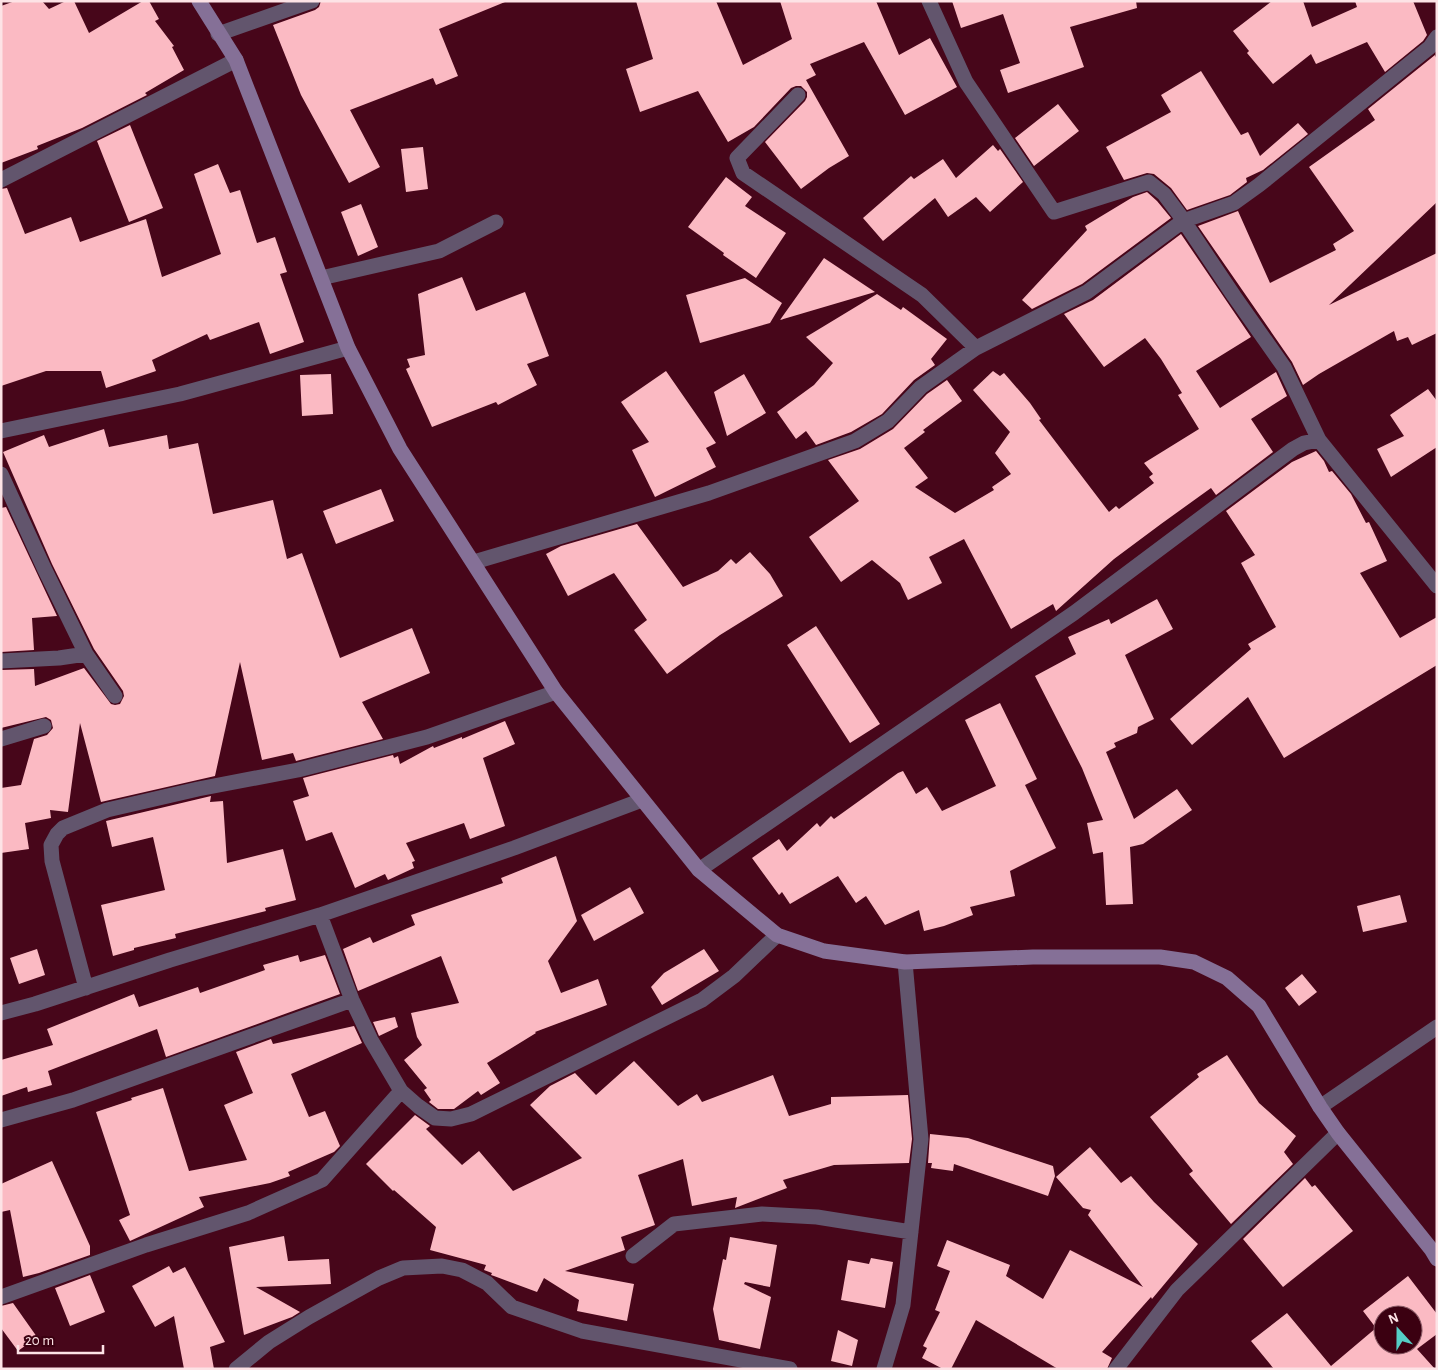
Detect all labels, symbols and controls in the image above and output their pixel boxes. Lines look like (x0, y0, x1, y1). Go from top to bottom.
north arrow (1373, 1305, 1423, 1355)
text: N (1387, 1311, 1401, 1327)
scale bar (18, 1322, 102, 1354)
text: 20 m (25, 1333, 54, 1348)

